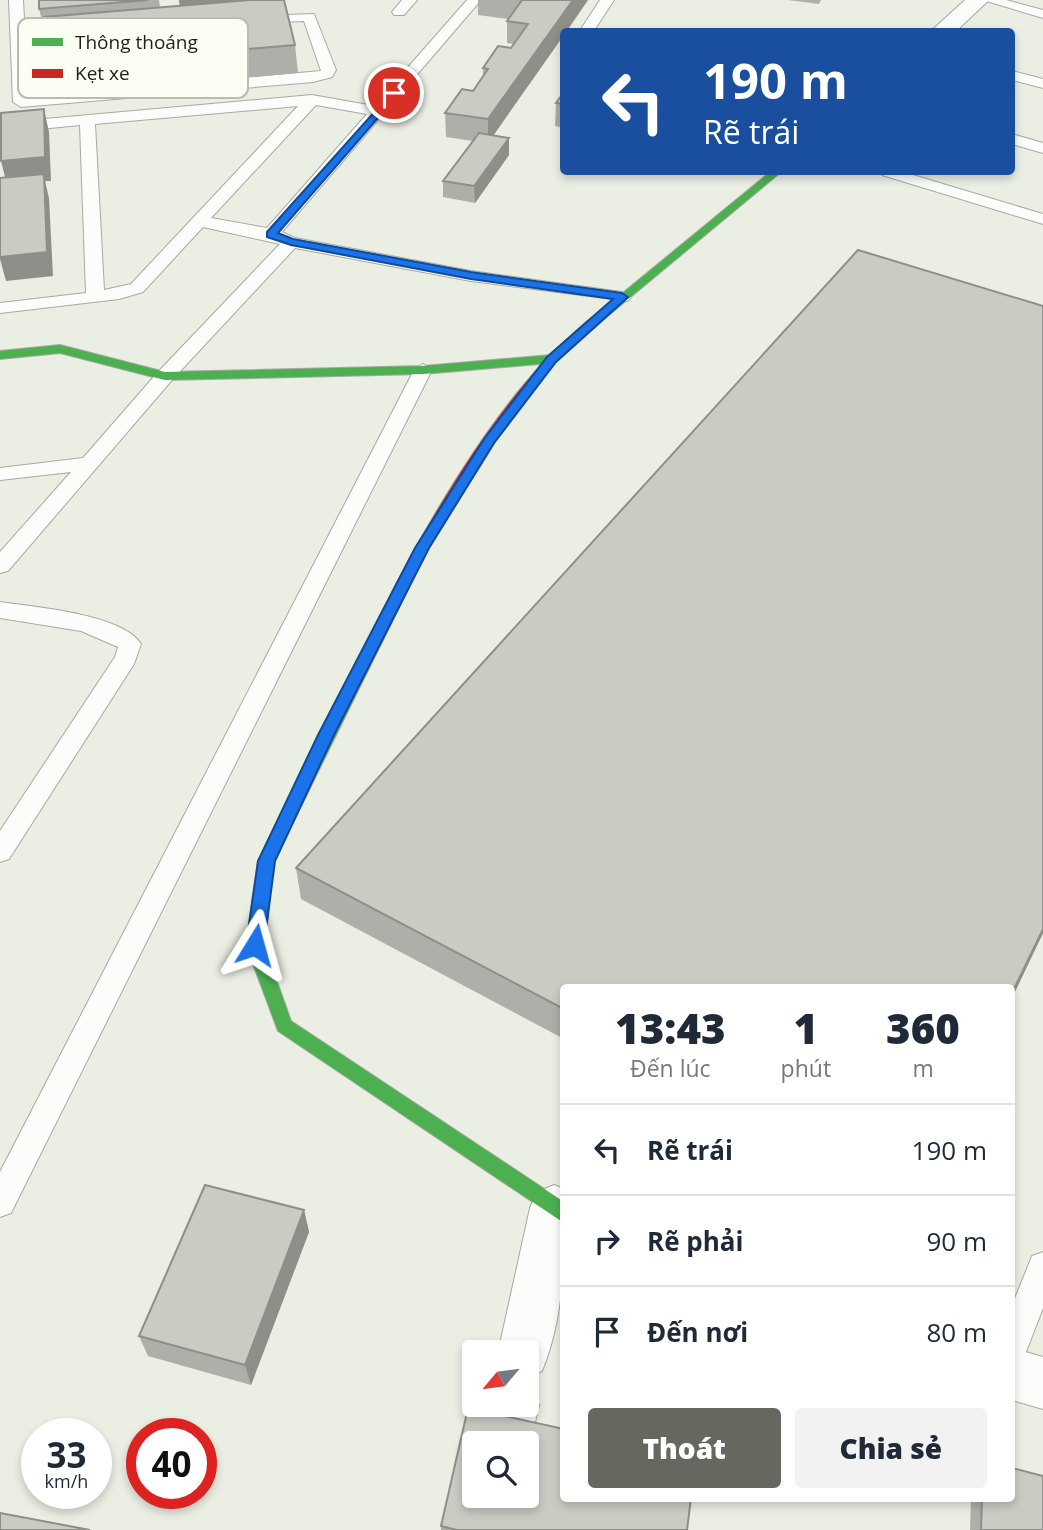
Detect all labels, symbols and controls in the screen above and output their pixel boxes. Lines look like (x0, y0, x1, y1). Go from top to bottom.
legend (18, 18, 248, 98)
text: Thông thoáng (75, 29, 198, 55)
text: 190 m (703, 47, 848, 113)
icon: left (588, 56, 679, 147)
text: Kẹt xe (75, 60, 130, 86)
pin (364, 63, 424, 123)
icon: arrive (375, 74, 413, 112)
text: Rẽ trái (703, 110, 799, 153)
position arrow (218, 908, 292, 982)
text: 13:43 (615, 999, 726, 1056)
text: 1 (794, 999, 818, 1056)
text: 360 (886, 999, 960, 1056)
text: Đến lúc (630, 1052, 711, 1084)
text: phút (781, 1052, 831, 1084)
text: m (912, 1052, 934, 1084)
icon: left (588, 1131, 626, 1169)
text: Rẽ trái (647, 1132, 733, 1168)
text: 190 m (912, 1132, 987, 1168)
icon: right (588, 1222, 626, 1260)
text: Rẽ phải (647, 1223, 743, 1259)
text: 90 m (926, 1223, 987, 1259)
icon: arrive (588, 1313, 626, 1351)
text: Đến nơi (647, 1314, 748, 1350)
text: 80 m (926, 1314, 987, 1350)
north arrow (462, 1340, 539, 1418)
map controls (462, 1340, 539, 1508)
button: Thoát (588, 1408, 781, 1488)
button: Chia sẻ (795, 1408, 987, 1488)
speed limit sign: 40 (126, 1418, 217, 1509)
text: 33 (46, 1431, 87, 1478)
button: search (462, 1431, 539, 1508)
text: km/h (45, 1469, 88, 1493)

